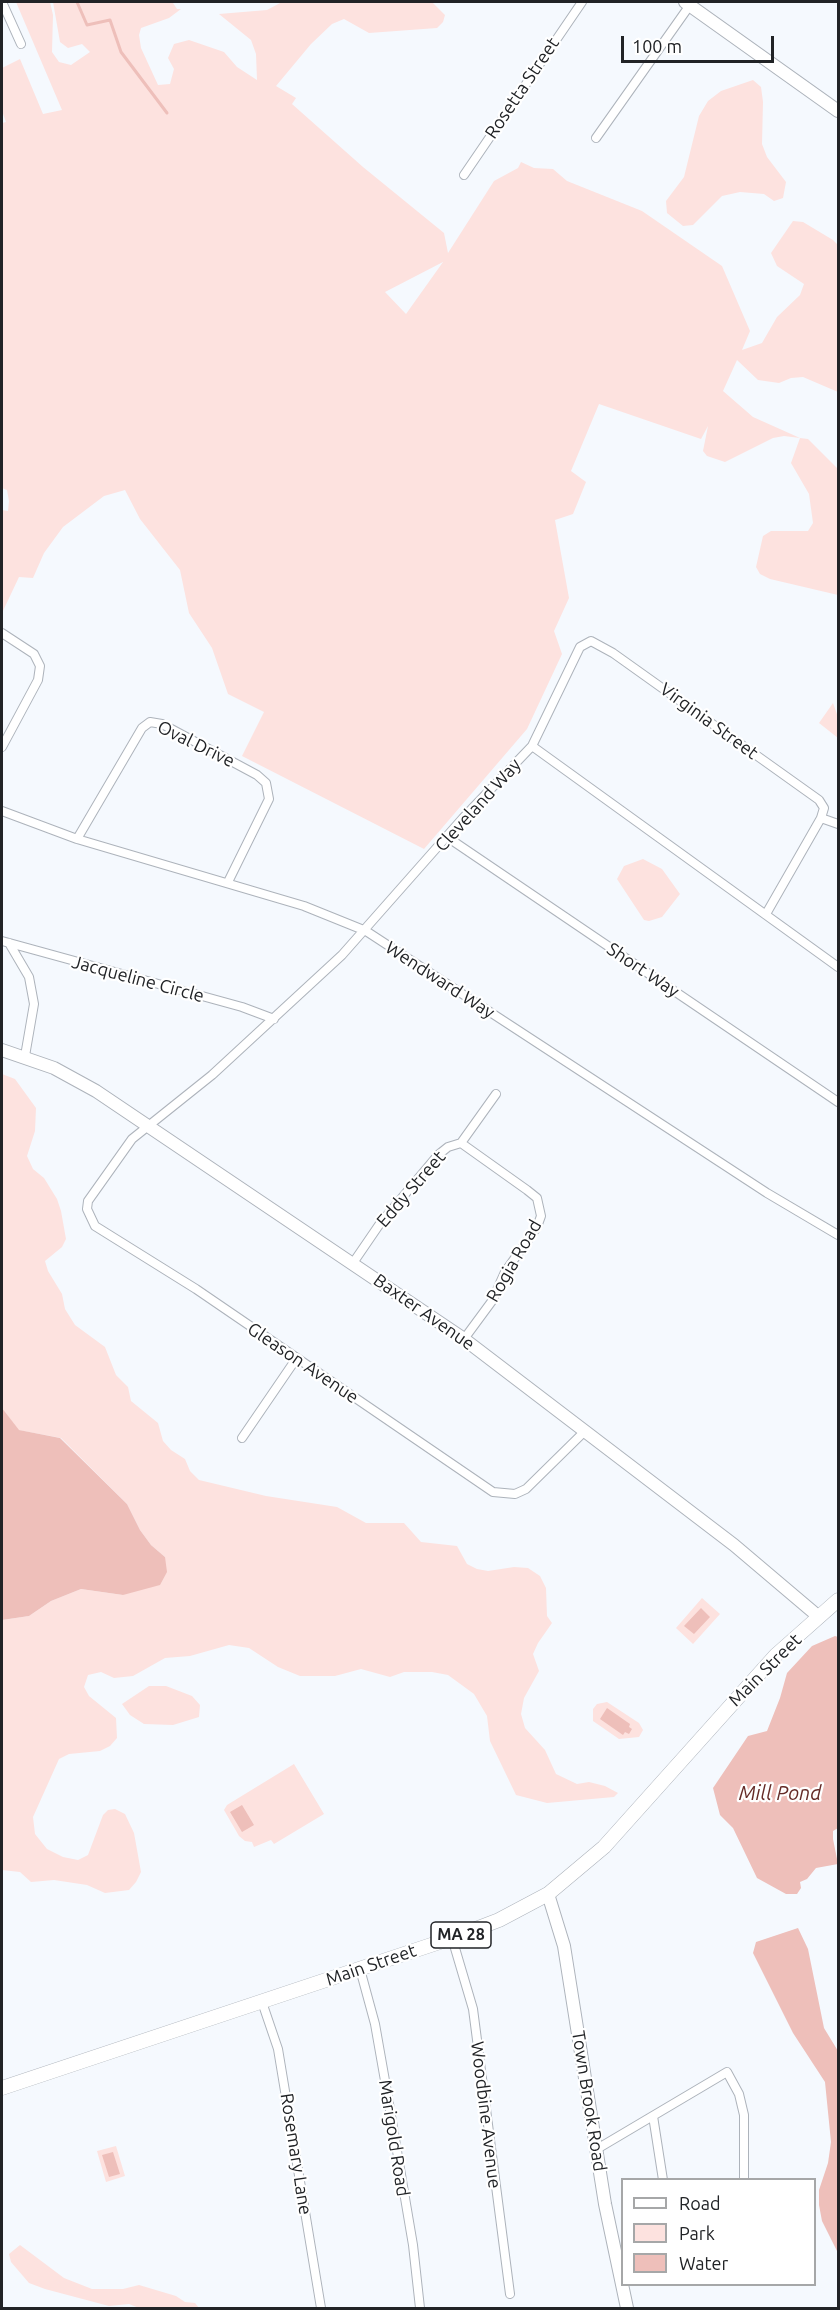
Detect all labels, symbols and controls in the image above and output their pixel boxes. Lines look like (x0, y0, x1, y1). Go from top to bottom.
scale bar (624, 24, 777, 62)
street label: Rosetta Street (480, 33, 564, 143)
text: 100 m (632, 36, 682, 56)
street label: Virginia Street (656, 678, 762, 764)
street label: Oval Drive (154, 716, 238, 772)
street label: Cleveland Way (431, 754, 525, 856)
street label: Wendward Way (381, 937, 499, 1023)
street label: Short Way (603, 938, 683, 1002)
street label: Jacqueline Circle (70, 951, 206, 1007)
street label: Eddy Street (372, 1146, 450, 1232)
street label: Rogia Road (482, 1216, 546, 1306)
street label: Baxter Avenue (369, 1269, 479, 1355)
street label: Gleason Avenue (243, 1318, 363, 1408)
street label: Main Street (724, 1629, 806, 1711)
water label: Mill Pond (739, 1781, 821, 1805)
road number: MA 28 (431, 1922, 491, 1948)
street label: Main Street (323, 1939, 419, 1991)
street label: Town Brook Road (567, 2029, 611, 2173)
street label: Woodbine Avenue (466, 2040, 506, 2190)
street label: Marigold Road (374, 2078, 414, 2198)
street label: Rosemary Lane (276, 2092, 316, 2216)
legend (621, 2178, 816, 2286)
text: Road (679, 2193, 721, 2213)
text: Park (679, 2223, 715, 2243)
text: Water (679, 2253, 728, 2273)

